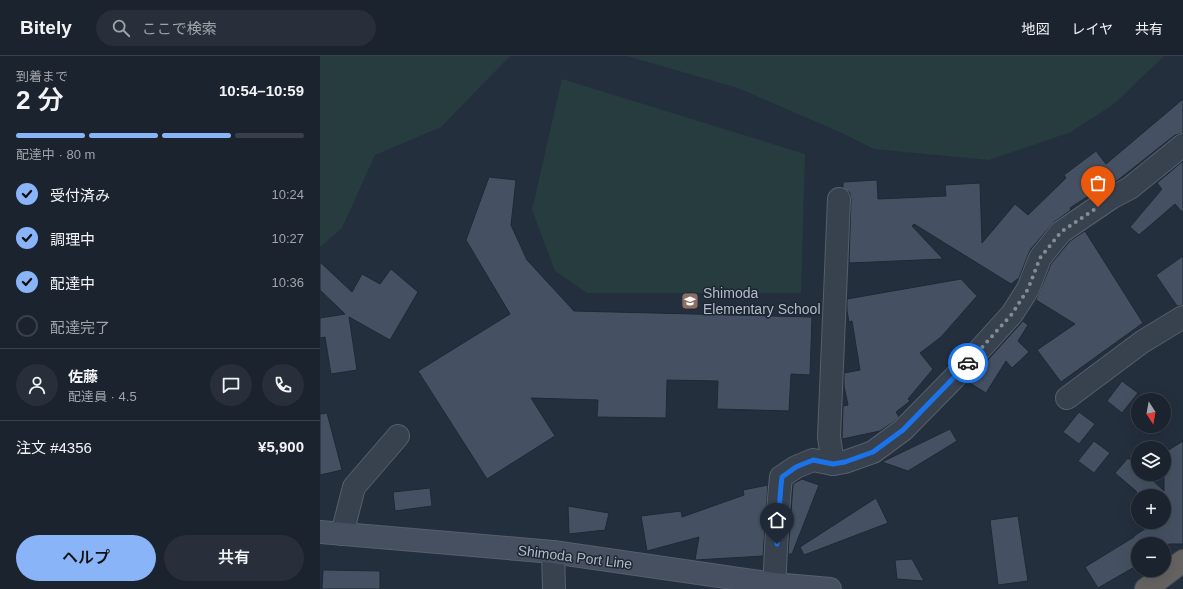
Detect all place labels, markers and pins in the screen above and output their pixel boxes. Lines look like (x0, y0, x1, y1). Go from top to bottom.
pin (1081, 166, 1115, 207)
place label: Shimoda Elementary School (703, 285, 821, 317)
school or university icon: Shimoda Elementary School (680, 291, 700, 311)
pin (760, 503, 794, 544)

